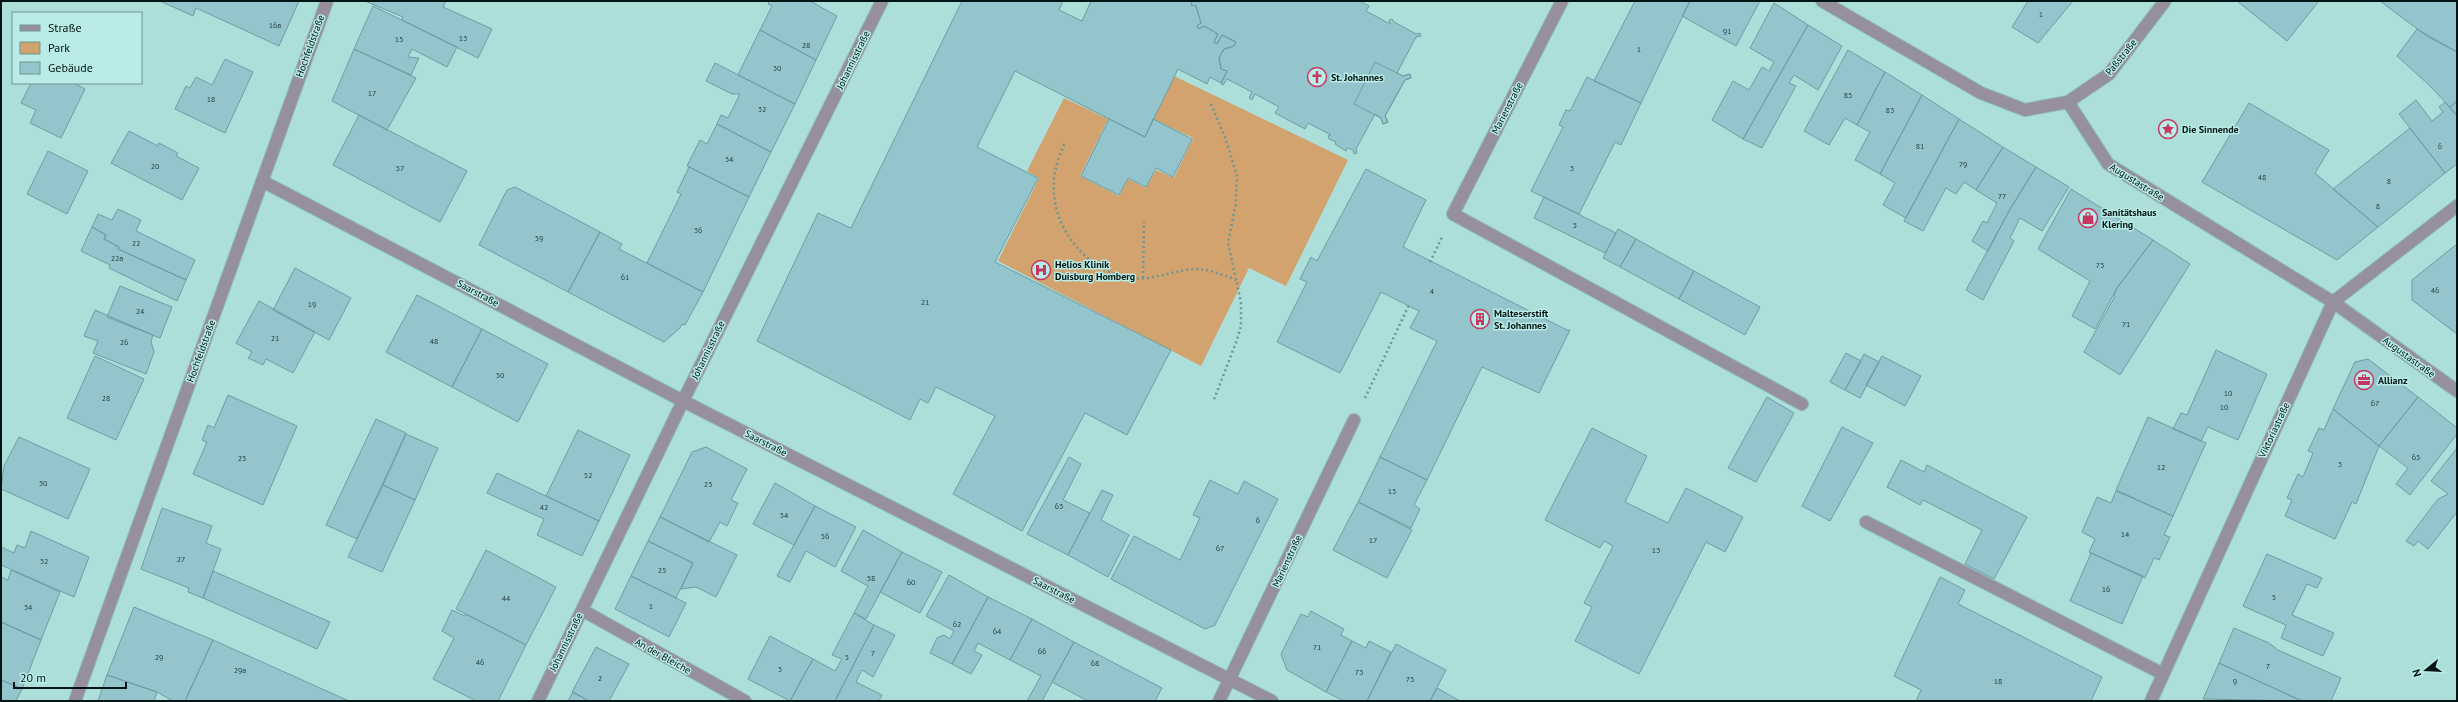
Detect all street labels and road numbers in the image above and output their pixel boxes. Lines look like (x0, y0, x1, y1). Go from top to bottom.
street label: Hochfeldstraße (293, 13, 327, 79)
street label: Johannisstraße (833, 29, 873, 92)
street label: Paßstraße (2102, 36, 2140, 78)
street label: Marienstraße (1488, 80, 1526, 136)
street label: Augustastraße (2107, 160, 2167, 204)
street label: Saarstraße (455, 277, 501, 309)
street label: Hochfeldstraße (184, 318, 218, 384)
street label: Johannisstraße (688, 319, 728, 382)
street label: Augustastraße (2380, 334, 2438, 380)
street label: Viktoriastraße (2255, 400, 2293, 461)
street label: Saarstraße (743, 427, 789, 459)
street label: Marienstraße (1269, 533, 1305, 589)
street label: Saarstraße (1031, 574, 1077, 606)
street label: Johannisstraße (546, 611, 586, 674)
street label: An der Bleiche (633, 635, 693, 677)

